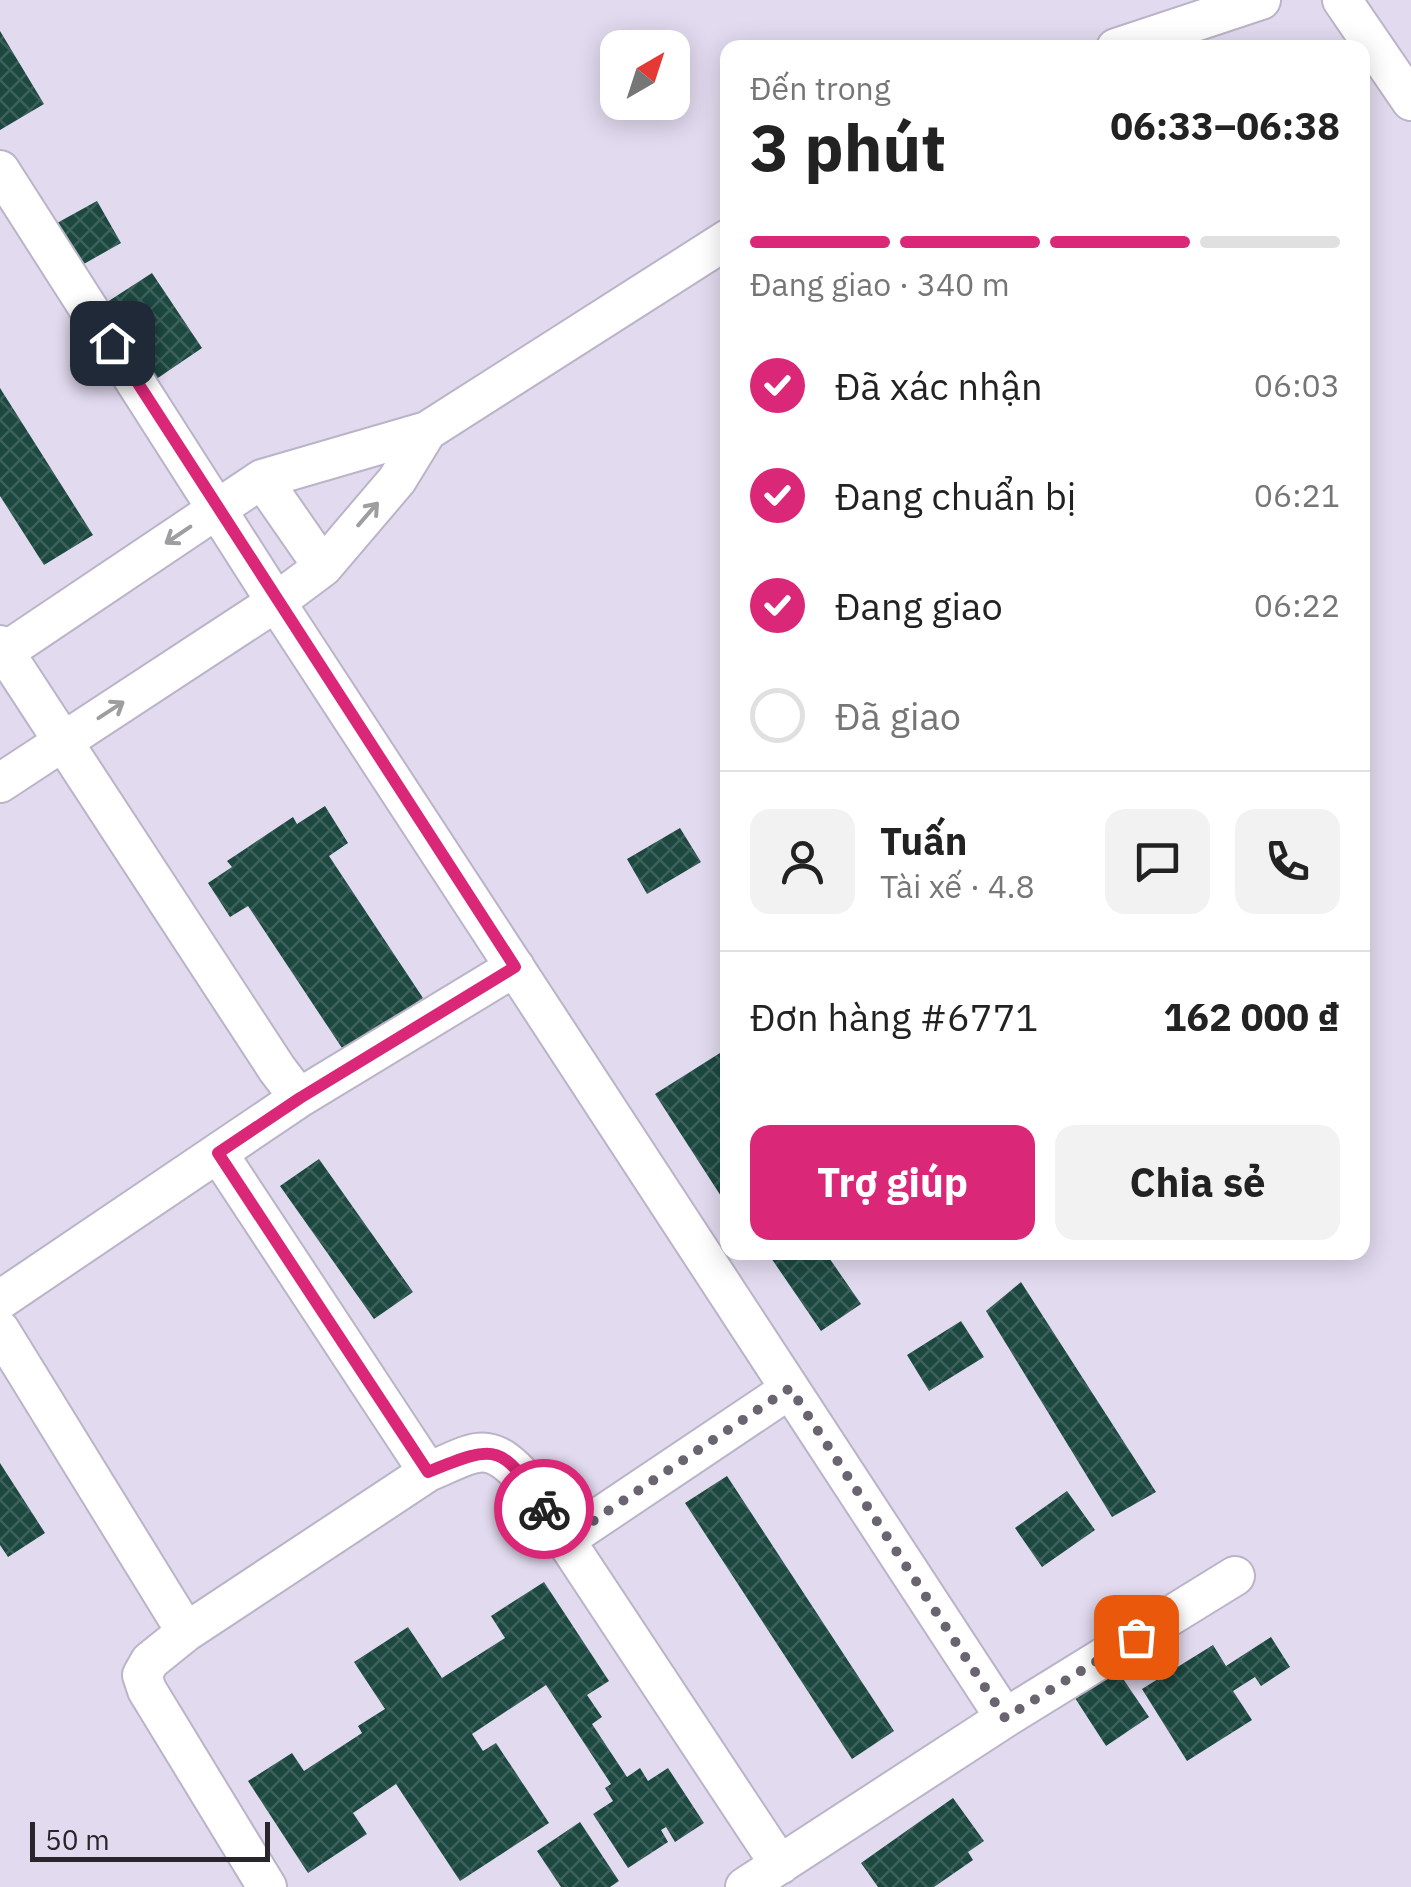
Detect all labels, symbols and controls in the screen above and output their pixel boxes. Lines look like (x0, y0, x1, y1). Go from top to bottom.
north arrow (600, 30, 690, 120)
map controls (600, 30, 690, 120)
text: Đến trong (750, 67, 891, 109)
text: 06:33–06:38 (1110, 101, 1340, 150)
text: 3 phút (750, 104, 946, 189)
text: Đang giao · 340 m (750, 263, 1010, 305)
pin (70, 301, 155, 386)
icon: home (85, 316, 140, 371)
icon: check (750, 358, 805, 413)
text: Đã xác nhận (835, 361, 1043, 410)
text: 06:03 (1254, 364, 1340, 406)
icon: check (750, 468, 805, 523)
text: Đang chuẩn bị (835, 471, 1076, 520)
text: 06:21 (1254, 474, 1340, 516)
one-way arrow (356, 502, 378, 528)
one-way arrow (165, 524, 193, 545)
icon: check (750, 578, 805, 633)
text: Đang giao (835, 581, 1003, 630)
text: 06:22 (1254, 584, 1340, 626)
text: Đã giao (835, 691, 961, 740)
one-way arrow (96, 700, 125, 721)
button: person (750, 809, 855, 914)
button: chat (1105, 809, 1210, 914)
button: phone (1235, 809, 1340, 914)
text: Tuấn (880, 816, 967, 865)
text: Tài xế · 4.8 (880, 865, 1035, 907)
text: Đơn hàng #6771 (750, 992, 1038, 1041)
text: 162 000 ₫ (1163, 992, 1340, 1041)
button: Trợ giúp (750, 1125, 1035, 1240)
button: Chia sẻ (1055, 1125, 1340, 1240)
courier (494, 1459, 594, 1559)
icon: bike (517, 1482, 572, 1537)
pin (1094, 1595, 1179, 1680)
icon: bag (1109, 1610, 1164, 1665)
scale bar (30, 1817, 270, 1862)
text: 50 m (45, 1821, 110, 1858)

